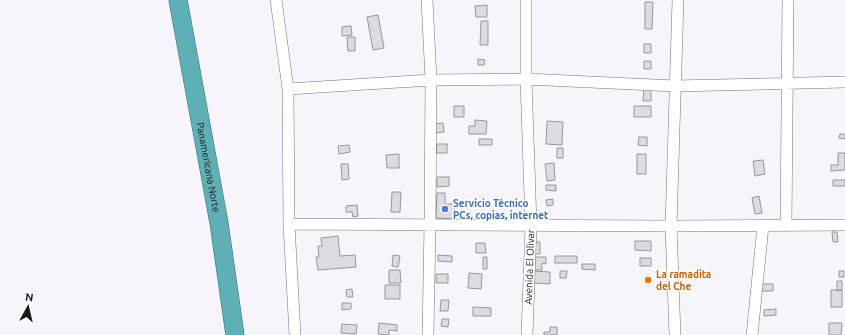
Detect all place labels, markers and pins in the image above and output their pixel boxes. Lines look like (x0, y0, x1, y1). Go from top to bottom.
place label: Servicio Técnico PCs, copias, internet (453, 198, 549, 221)
marker: Servicio Técnico PCs, copias, internet (440, 204, 450, 214)
place label: La ramadita del Che (656, 269, 711, 292)
marker: La ramadita del Che (643, 275, 653, 285)

